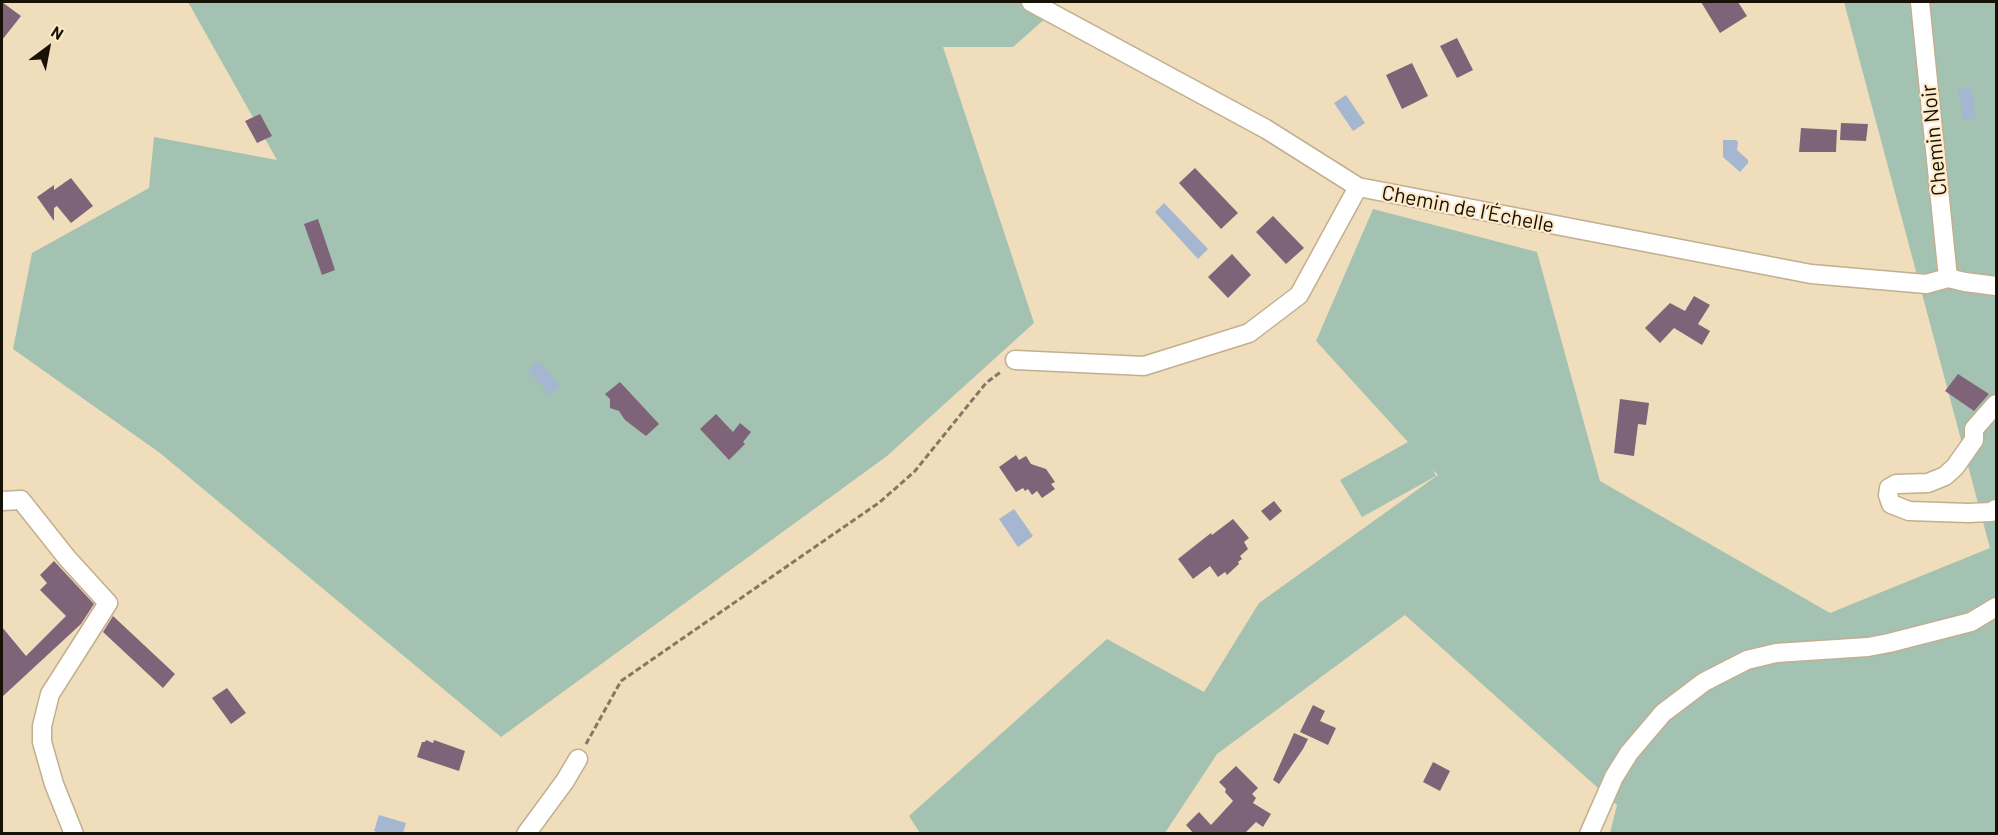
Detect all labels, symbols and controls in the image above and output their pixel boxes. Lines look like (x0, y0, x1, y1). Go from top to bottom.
north arrow (18, 18, 78, 78)
text: N (48, 21, 67, 43)
street label: Chemin Noir (1916, 83, 1952, 197)
street label: Chemin de l’Échelle (1380, 180, 1556, 238)

